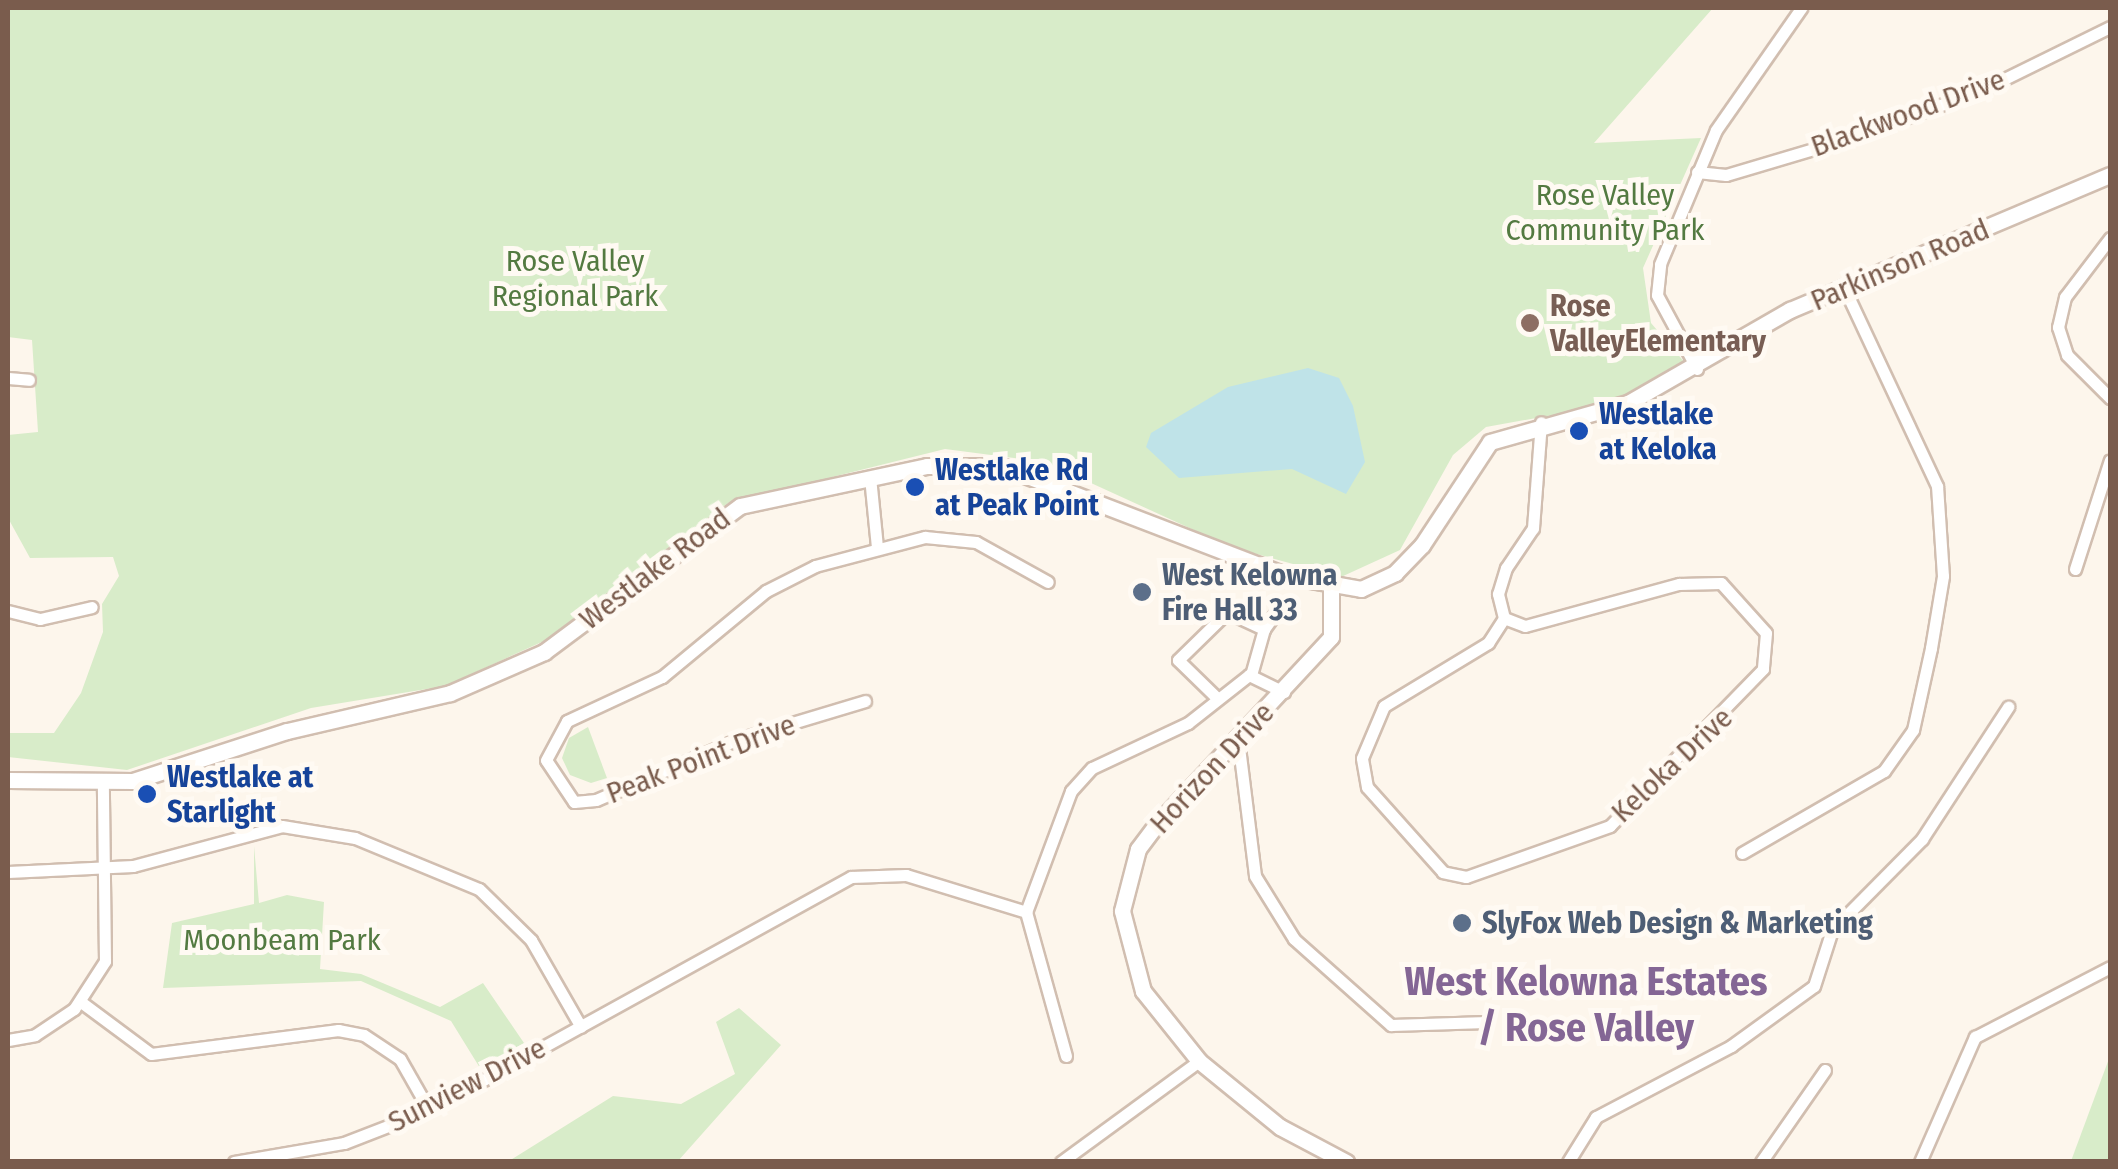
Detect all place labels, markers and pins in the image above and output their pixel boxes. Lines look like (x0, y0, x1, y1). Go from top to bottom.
place label: Rose ValleyElementary (1550, 288, 1766, 358)
marker: Rose ValleyElementary (1519, 312, 1541, 334)
place label: Westlake at Keloka (1599, 396, 1717, 466)
marker: Westlake at Keloka (1568, 420, 1590, 442)
place label: Westlake Rd at Peak Point (935, 452, 1099, 522)
marker: Westlake Rd at Peak Point (904, 476, 926, 498)
place label: West Kelowna Fire Hall 33 (1162, 557, 1337, 628)
marker: West Kelowna Fire Hall 33 (1131, 581, 1153, 603)
place label: Westlake at Starlight (167, 759, 313, 830)
marker: Westlake at Starlight (136, 783, 158, 805)
place label: SlyFox Web Design & Marketing (1482, 905, 1873, 941)
marker: SlyFox Web Design & Marketing (1451, 912, 1473, 934)

